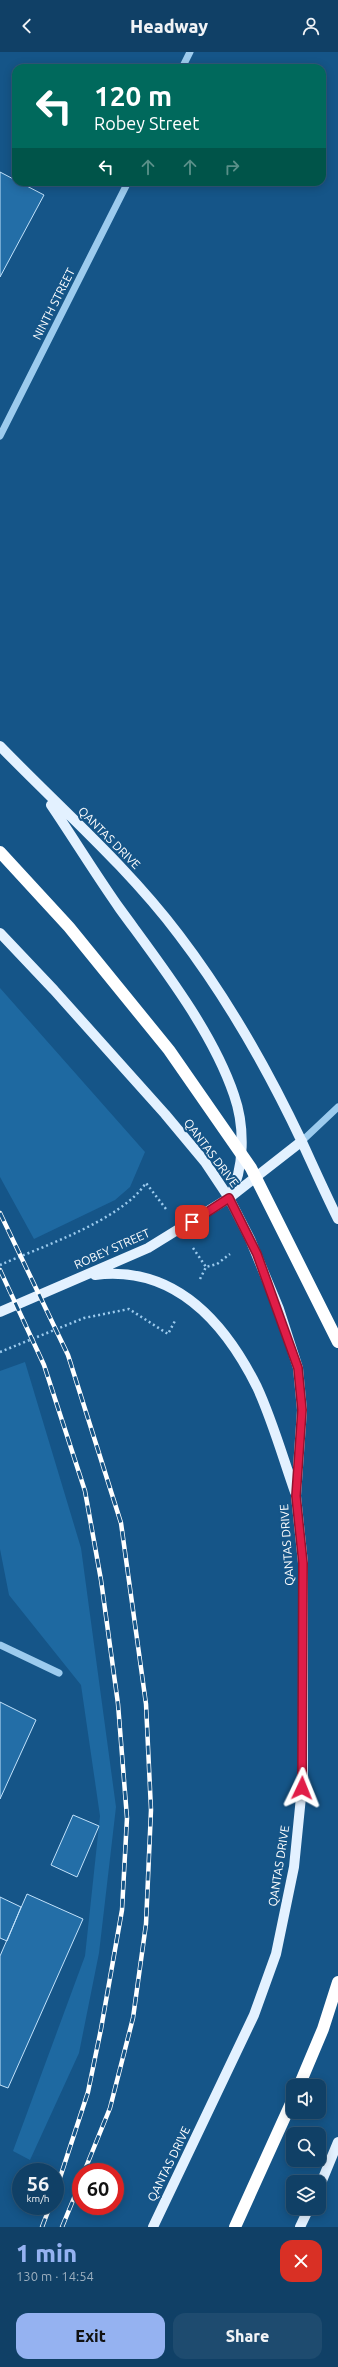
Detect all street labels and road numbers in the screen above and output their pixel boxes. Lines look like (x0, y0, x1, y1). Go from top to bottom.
street label: NINTH STREET (30, 266, 77, 342)
street label: QANTAS DRIVE (76, 804, 143, 871)
street label: QANTAS DRIVE (182, 1116, 241, 1190)
street label: ROBEY STREET (72, 1226, 152, 1271)
street label: QANTAS DRIVE (277, 1503, 296, 1586)
street label: QANTAS DRIVE (266, 1824, 291, 1907)
street label: QANTAS DRIVE (145, 2124, 192, 2203)

